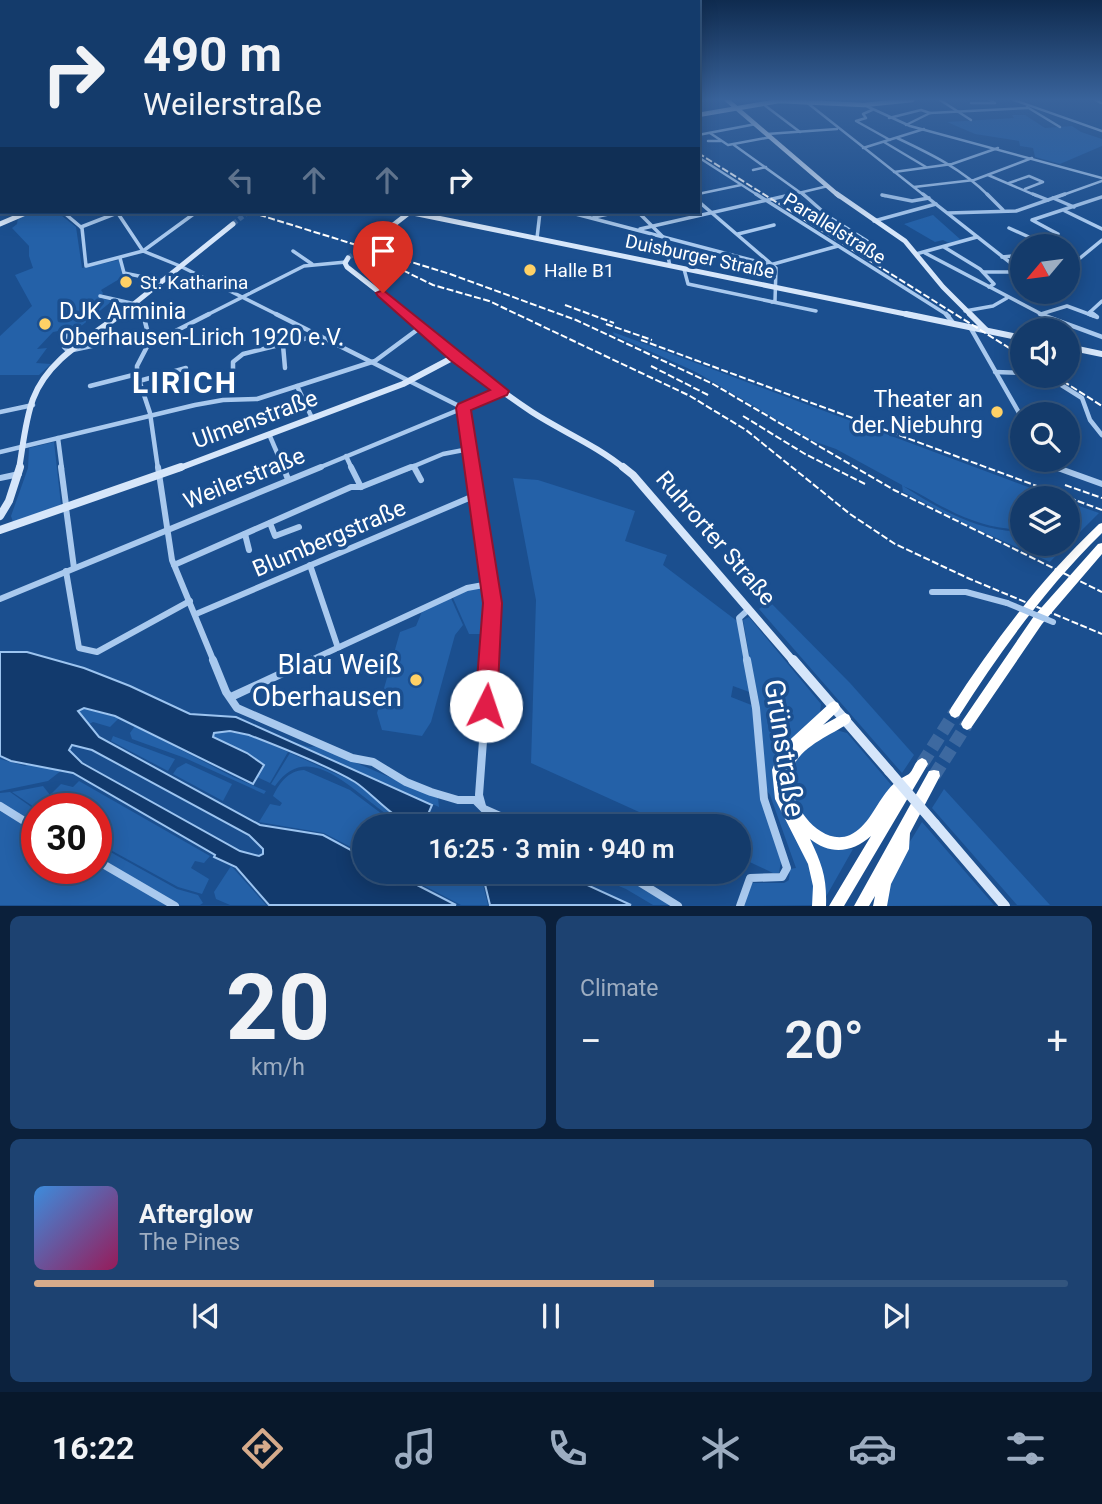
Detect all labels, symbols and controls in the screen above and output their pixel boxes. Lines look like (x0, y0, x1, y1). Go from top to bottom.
text: 490 m (143, 26, 282, 83)
icon: right (28, 28, 119, 119)
text: Weilerstraße (143, 85, 322, 123)
icon: left (222, 161, 260, 199)
icon: ahead (295, 161, 333, 199)
icon: ahead (368, 161, 406, 199)
icon: right (441, 161, 479, 199)
street label: Parallelstraße (779, 188, 890, 269)
pin (353, 221, 413, 293)
street label: Duisburger Straße (623, 229, 777, 284)
icon: arrive (364, 232, 402, 270)
north arrow (1010, 234, 1080, 304)
map controls (1010, 234, 1080, 556)
place label: Halle B1 (544, 259, 614, 282)
marker: Halle B1 (522, 262, 538, 278)
place label: St. Katharina (140, 271, 248, 294)
marker: St. Katharina (118, 274, 134, 290)
place label: DJK Arminia Oberhausen-Lirich 1920 e.V. (59, 298, 344, 351)
marker: DJK Arminia Oberhausen-Lirich 1920 e.V. (37, 316, 53, 332)
button: sound (1010, 318, 1080, 388)
district label: LIRICH (132, 365, 238, 400)
street label: Ulmenstraße (189, 384, 321, 455)
place label: Theater an der Niebuhrg (851, 386, 983, 439)
button: search (1010, 402, 1080, 472)
marker: Theater an der Niebuhrg (989, 404, 1005, 420)
street label: Weilerstraße (180, 442, 309, 515)
street label: Ruhrorter Straße (650, 466, 781, 611)
button: layers (1010, 486, 1080, 556)
street label: Blumbergstraße (249, 494, 410, 583)
place label: Blau Weiß Oberhausen (252, 648, 402, 713)
position arrow (449, 669, 523, 743)
marker: Blau Weiß Oberhausen (408, 672, 424, 688)
street label: Grünstraße (757, 677, 812, 819)
speed limit sign: 30 (21, 793, 112, 884)
text: 16:25 · 3 min · 940 m (428, 834, 675, 864)
text: 20 (226, 955, 330, 1061)
text: Climate (580, 975, 659, 1002)
text: 20° (784, 1010, 864, 1071)
text: − (580, 1019, 602, 1063)
text: + (1046, 1019, 1068, 1063)
text: km/h (251, 1054, 305, 1081)
text: Afterglow (139, 1199, 253, 1229)
text: The Pines (139, 1229, 240, 1256)
icon: previous (187, 1297, 225, 1335)
icon: pause (532, 1297, 570, 1335)
icon: next (877, 1297, 915, 1335)
icon: directions (238, 1424, 287, 1473)
icon: music (391, 1424, 440, 1473)
icon: phone (543, 1424, 592, 1473)
icon: climate (696, 1424, 745, 1473)
icon: car (848, 1424, 897, 1473)
icon: filters (1001, 1424, 1050, 1473)
text: 16:22 (52, 1429, 134, 1467)

